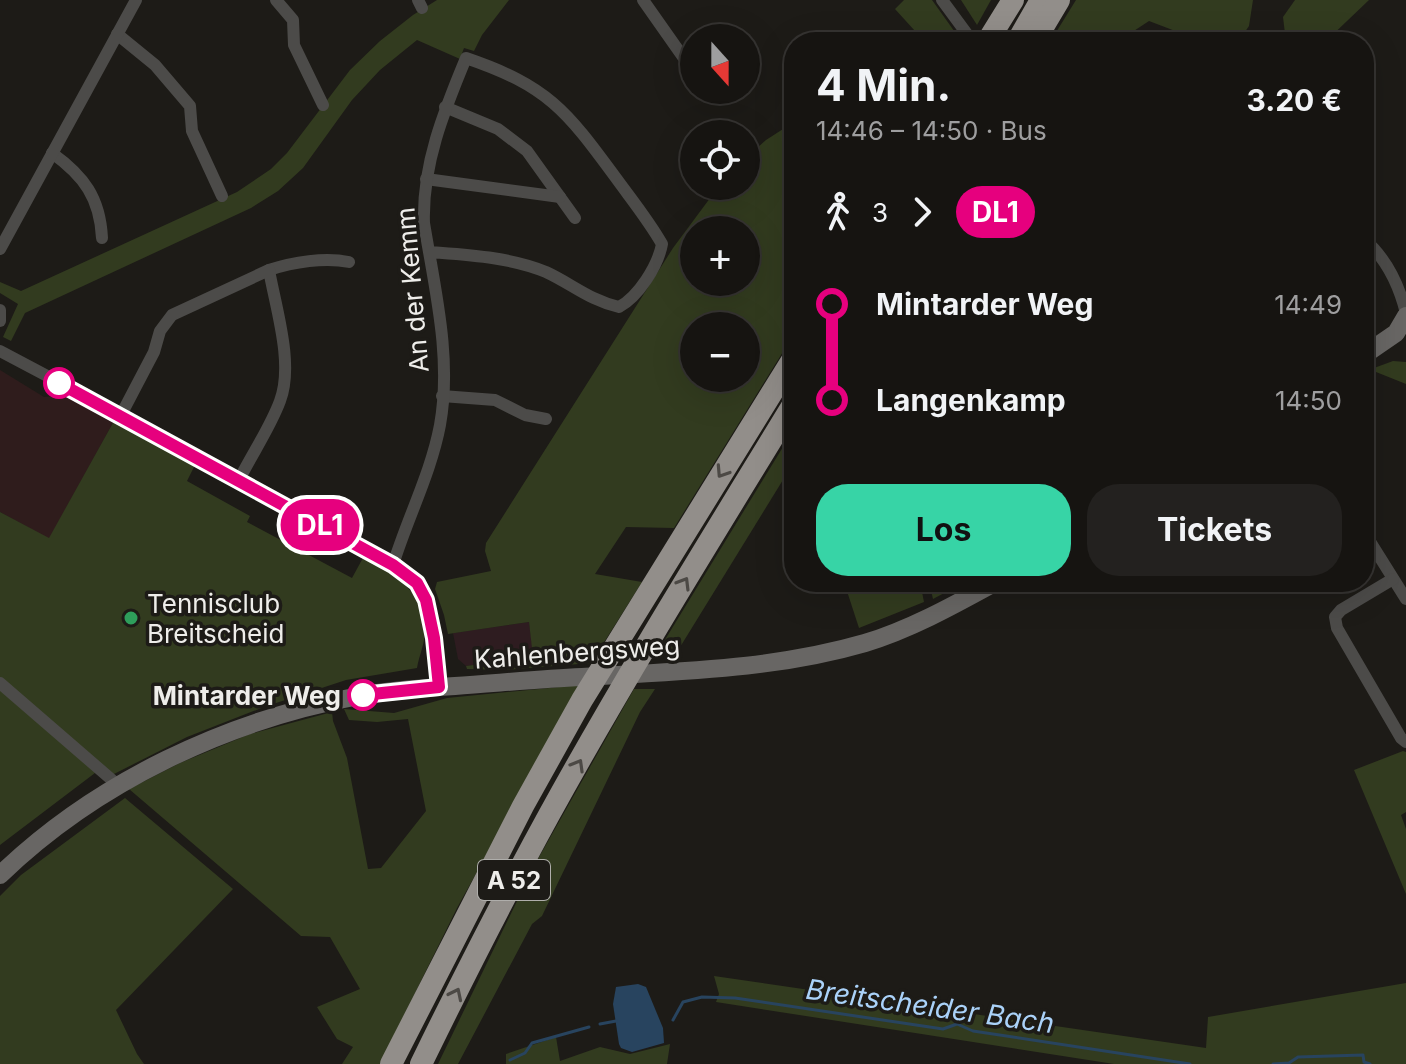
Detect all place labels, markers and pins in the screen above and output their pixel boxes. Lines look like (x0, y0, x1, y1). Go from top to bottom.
unlabelled marker (44, 368, 74, 398)
place label: Tennisclub Breitscheid (147, 588, 284, 649)
marker: Tennisclub Breitscheid (122, 609, 140, 627)
place label: Mintarder Weg (153, 680, 341, 711)
marker: Mintarder Weg (348, 680, 378, 710)

